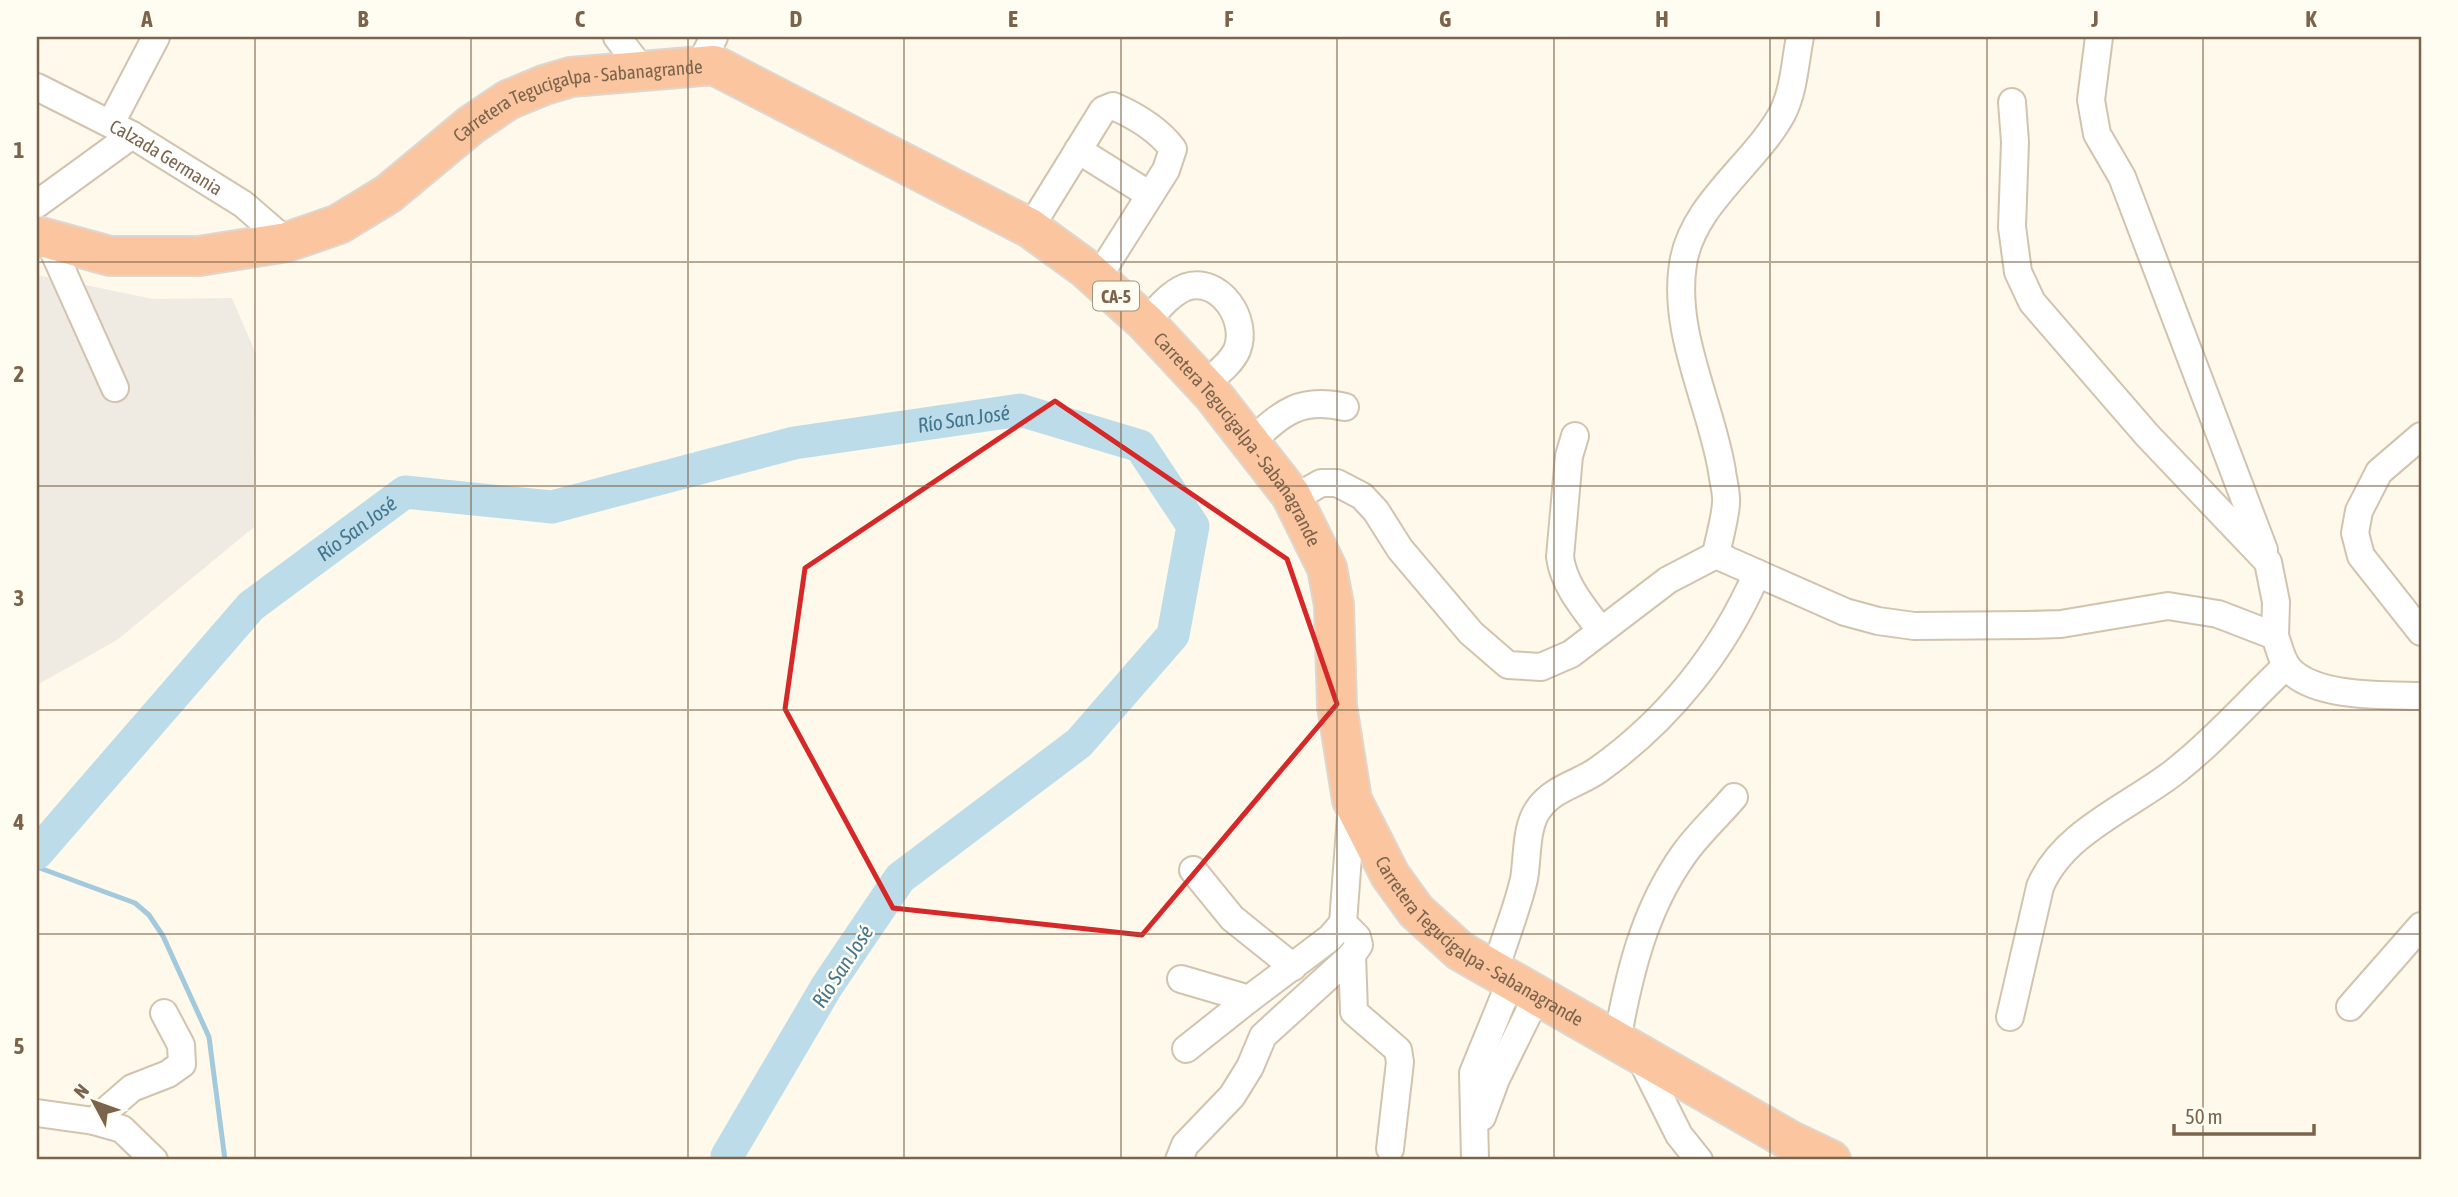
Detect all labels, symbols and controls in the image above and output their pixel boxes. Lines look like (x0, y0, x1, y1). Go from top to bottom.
text: A (140, 6, 153, 32)
text: B (358, 6, 369, 32)
text: C (575, 6, 586, 32)
text: D (790, 6, 803, 32)
text: E (1008, 6, 1018, 32)
text: F (1224, 6, 1234, 32)
text: G (1439, 6, 1451, 32)
text: H (1655, 6, 1669, 32)
text: I (1875, 6, 1881, 32)
text: J (2090, 6, 2099, 32)
text: K (2305, 6, 2317, 32)
street label: Carretera Tegucigalpa - Sabanagrande (448, 55, 703, 146)
street label: Calzada Germania (106, 115, 227, 200)
text: 1 (14, 137, 25, 163)
road number: CA-5 (1093, 282, 1139, 310)
street label: Carretera Tegucigalpa - Sabanagrande (1149, 328, 1325, 550)
text: 2 (14, 361, 24, 387)
water label: Río San José (916, 400, 1012, 437)
water label: Río San José (312, 491, 401, 565)
text: 3 (14, 585, 24, 611)
text: 4 (13, 809, 25, 835)
street label: Carretera Tegucigalpa - Sabanagrande (1371, 852, 1587, 1030)
water label: Río San José (807, 920, 877, 1012)
text: 5 (14, 1033, 25, 1059)
north arrow (60, 1068, 130, 1138)
text: N (69, 1079, 93, 1102)
scale bar (2174, 1092, 2314, 1136)
text: 50 m (2185, 1104, 2223, 1128)

